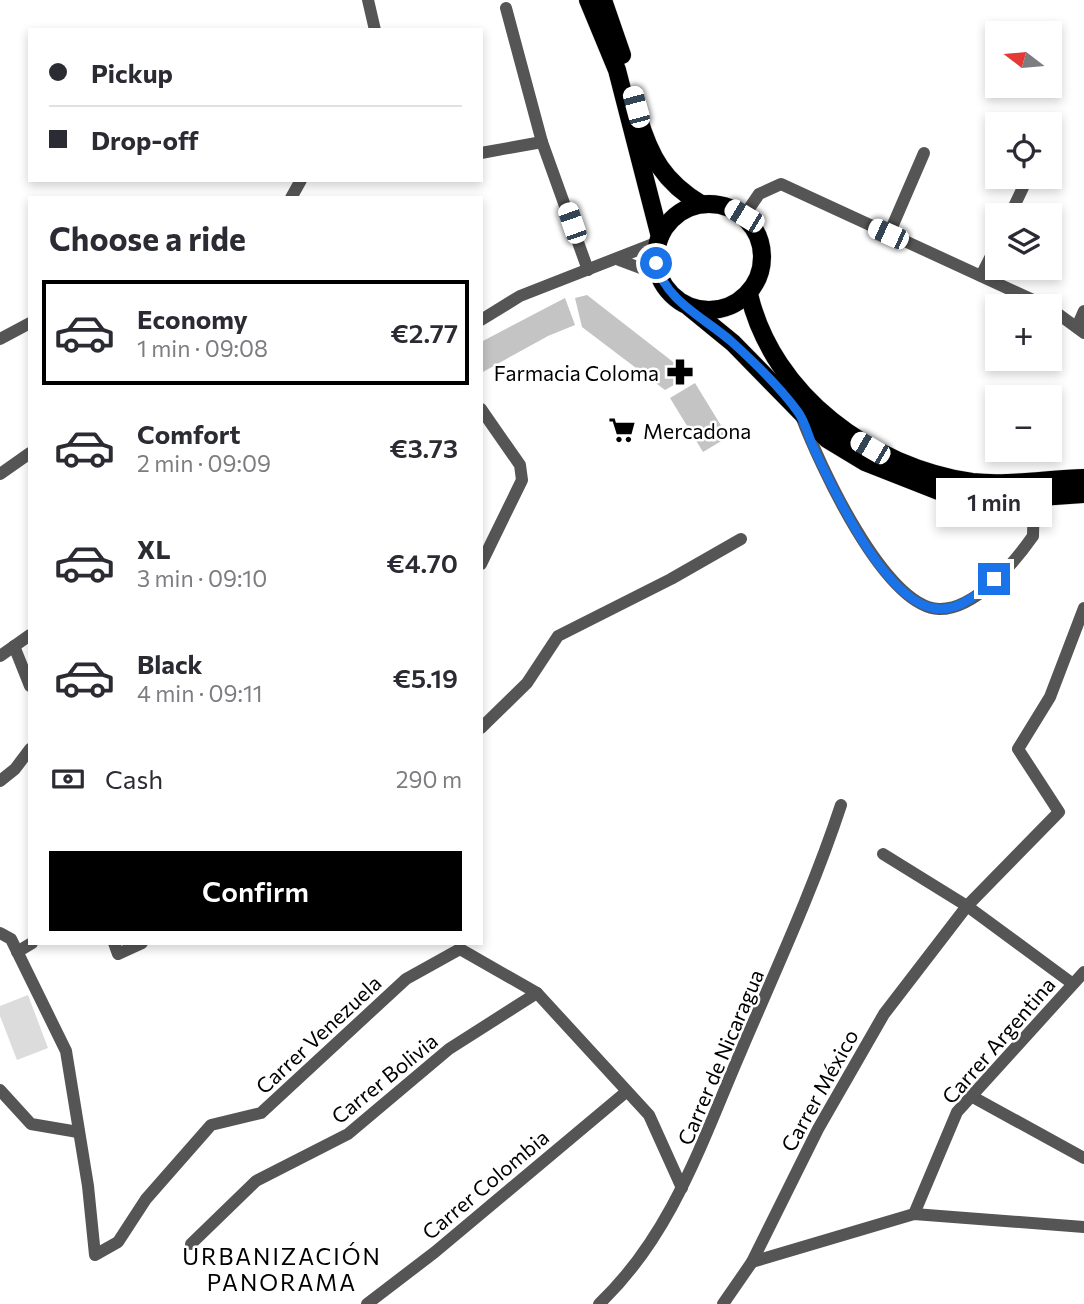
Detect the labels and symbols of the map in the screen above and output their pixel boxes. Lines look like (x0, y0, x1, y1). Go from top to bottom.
north arrow (985, 21, 1062, 98)
car (621, 84, 652, 130)
car (721, 196, 768, 236)
car (556, 200, 589, 246)
car (865, 216, 912, 252)
route start (640, 247, 672, 279)
pharmacy icon: Farmacia Coloma (665, 357, 695, 387)
place label: Farmacia Coloma (494, 360, 659, 385)
supermarket icon: Mercadona (607, 415, 637, 445)
place label: Mercadona (643, 418, 751, 443)
car (847, 428, 894, 468)
callout: 1 min (936, 477, 1052, 526)
route end (978, 563, 1010, 595)
street label: Carrer de Nicaragua (672, 965, 768, 1149)
street label: Carrer Venezuela (250, 970, 386, 1098)
street label: Carrer Argentina (936, 972, 1060, 1108)
street label: Carrer México (775, 1025, 863, 1155)
street label: Carrer Bolivia (326, 1028, 442, 1128)
street label: Carrer Colombia (417, 1124, 553, 1244)
district label: URBANIZACIÓN PANORAMA (182, 1242, 382, 1296)

